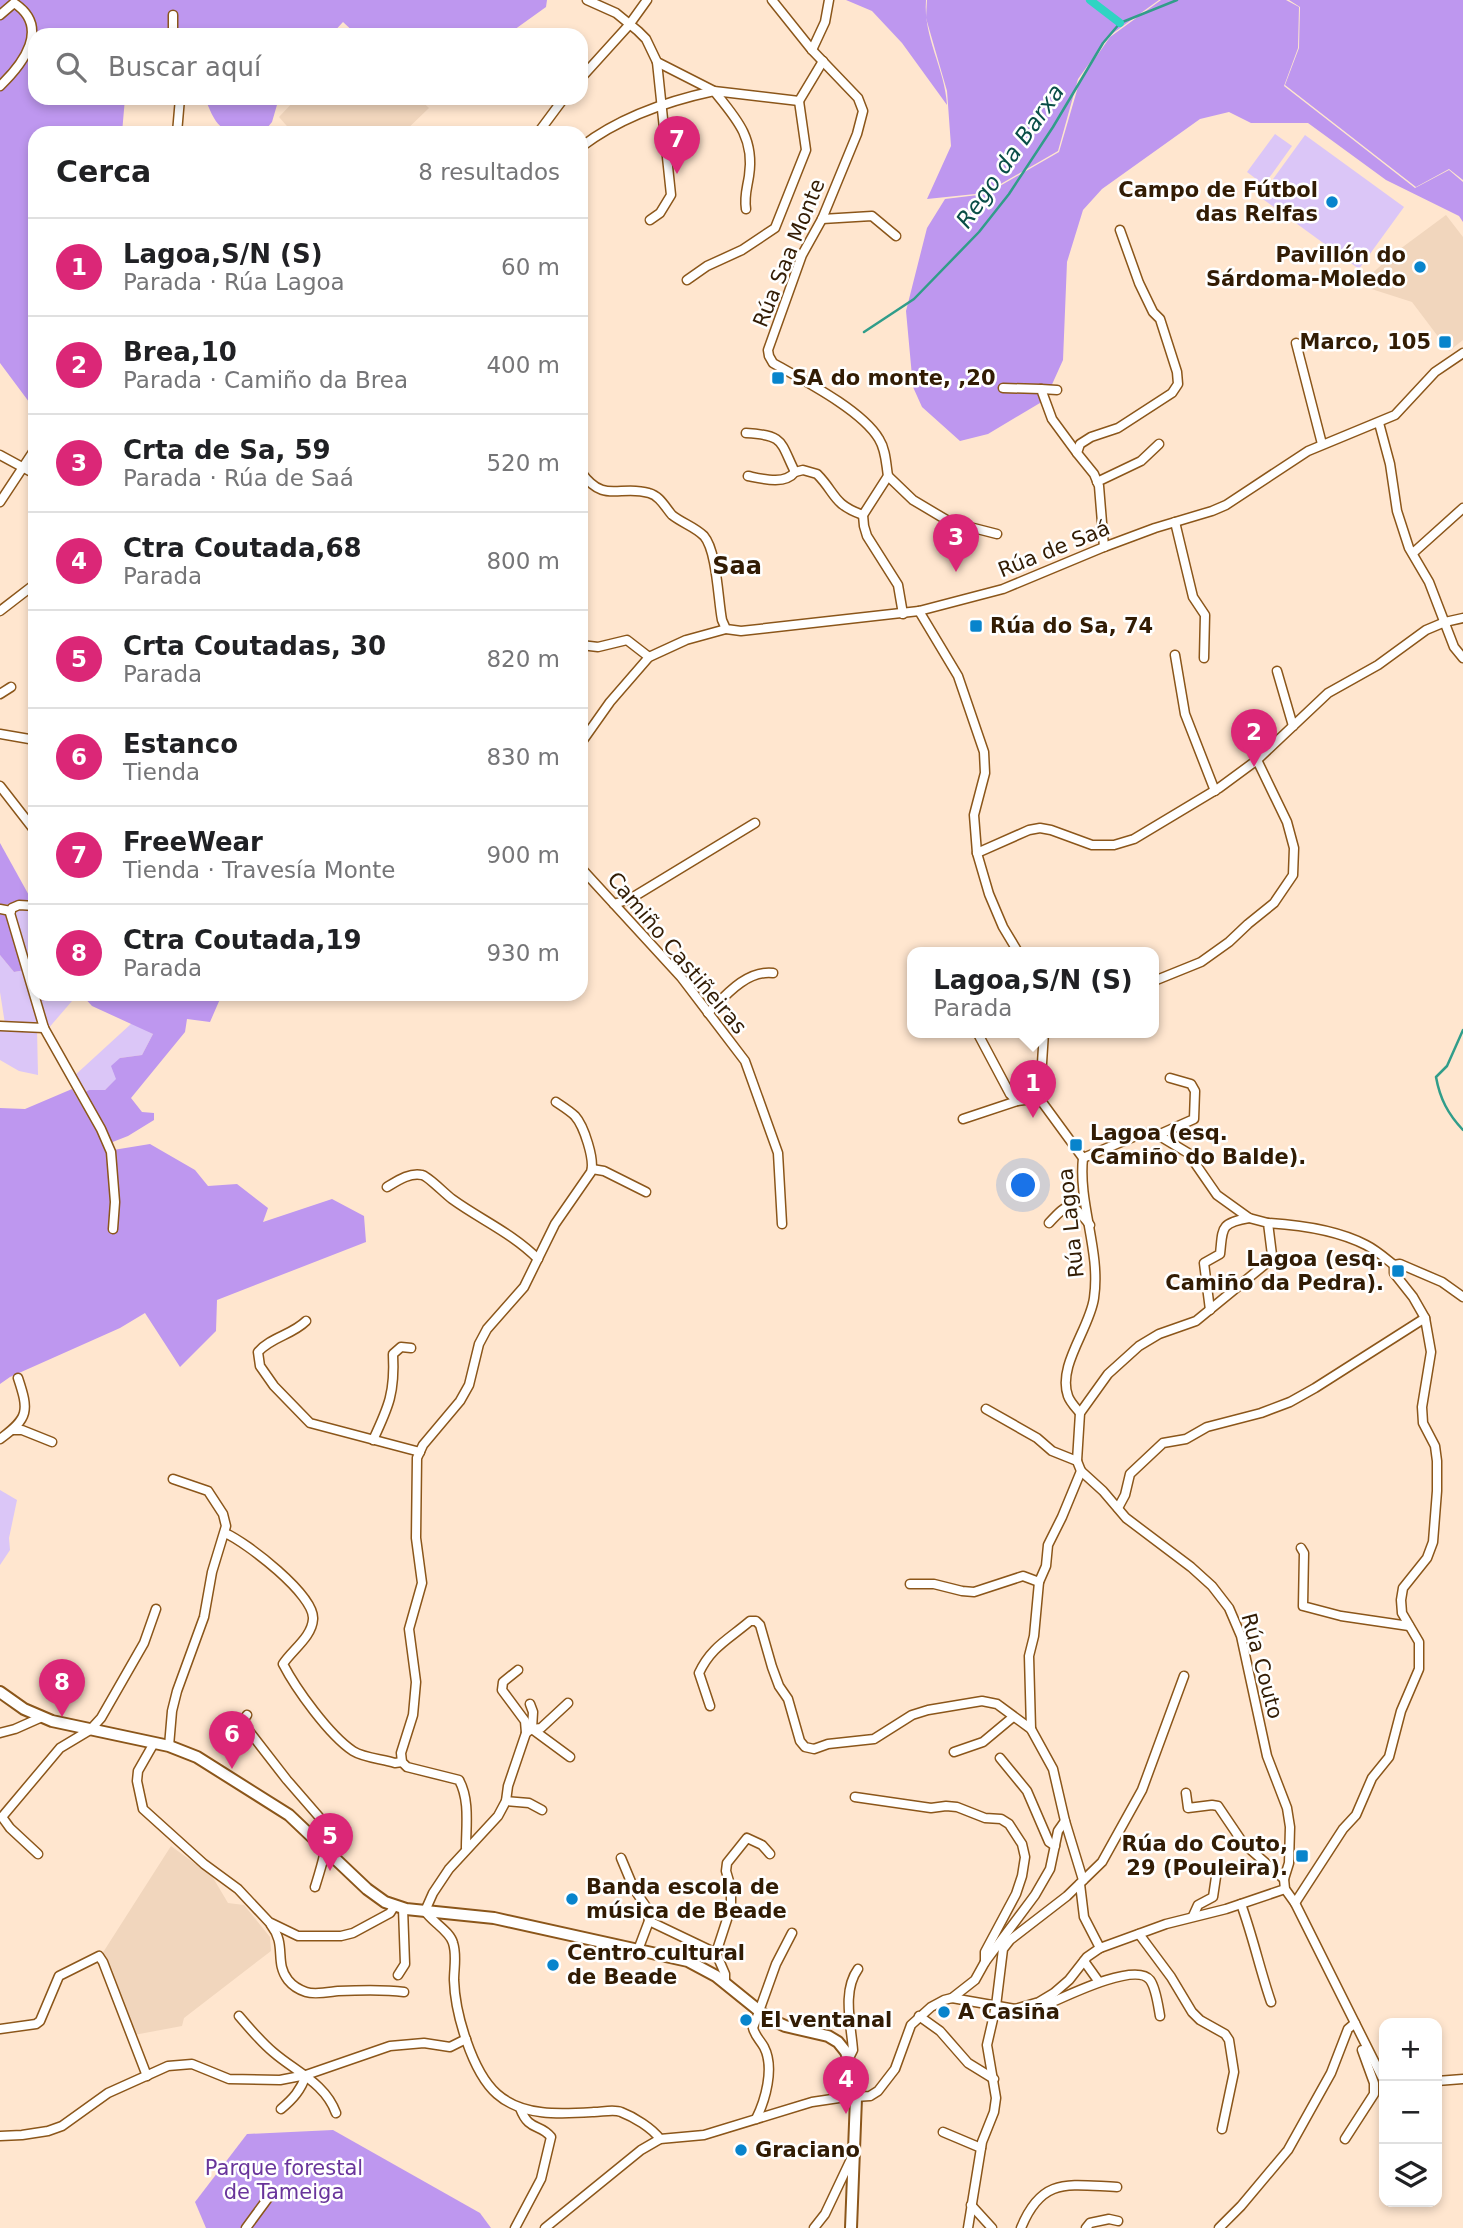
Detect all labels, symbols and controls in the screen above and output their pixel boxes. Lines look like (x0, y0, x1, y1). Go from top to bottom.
search box (28, 28, 588, 105)
icon: search (52, 48, 90, 86)
text: Buscar aquí (108, 52, 261, 82)
water label: Rego da Barxa (951, 79, 1069, 233)
pin: 7 (654, 116, 700, 174)
text: Cerca (56, 154, 151, 189)
text: 8 resultados (418, 159, 560, 185)
street label: Rúa Saa Monte (748, 175, 830, 331)
place label: Campo de Fútbol das Relfas (1118, 178, 1318, 226)
marker: Campo de Fútbol das Relfas (1324, 194, 1340, 210)
text: Lagoa,S/N (S) (123, 239, 323, 269)
place label: Pavillón do Sárdoma-Moledo (1206, 243, 1406, 291)
text: 1 (71, 254, 87, 280)
text: 60 m (501, 254, 560, 280)
marker: Pavillón do Sárdoma-Moledo (1412, 259, 1428, 275)
text: Parada · Rúa Lagoa (123, 269, 345, 295)
place label: Marco, 105 (1300, 330, 1431, 354)
marker: Marco, 105 (1437, 334, 1453, 350)
text: Brea,10 (123, 337, 237, 367)
text: 2 (71, 352, 87, 378)
text: 400 m (486, 352, 560, 378)
place label: SA do monte, ,20 (792, 366, 996, 390)
text: Parada · Camiño da Brea (123, 367, 408, 393)
marker: SA do monte, ,20 (770, 370, 786, 386)
text: Crta de Sa, 59 (123, 435, 331, 465)
text: 3 (71, 450, 87, 476)
text: 520 m (486, 450, 560, 476)
text: Parada · Rúa de Saá (123, 465, 354, 491)
pin: 3 (933, 514, 979, 572)
street label: Rúa de Saá (995, 516, 1113, 582)
text: Ctra Coutada,68 (123, 533, 362, 563)
text: 4 (71, 548, 87, 574)
text: 800 m (486, 548, 560, 574)
district label: Saa (712, 552, 762, 580)
text: Parada (123, 563, 202, 589)
place label: Rúa do Sa, 74 (990, 614, 1153, 638)
marker: Rúa do Sa, 74 (968, 618, 984, 634)
text: Crta Coutadas, 30 (123, 631, 386, 661)
text: 5 (71, 646, 87, 672)
text: 820 m (486, 646, 560, 672)
text: Parada (123, 661, 202, 687)
pin: 2 (1231, 709, 1277, 767)
text: Estanco (123, 729, 238, 759)
text: 6 (71, 744, 87, 770)
text: 830 m (486, 744, 560, 770)
text: Tienda (123, 759, 200, 785)
text: FreeWear (123, 827, 263, 857)
text: 7 (71, 842, 87, 868)
text: 900 m (486, 842, 560, 868)
text: Tienda · Travesía Monte (123, 857, 396, 883)
street label: Camiño Castiñeiras (602, 867, 752, 1039)
text: Ctra Coutada,19 (123, 925, 362, 955)
text: 8 (71, 940, 87, 966)
text: 930 m (486, 940, 560, 966)
popup (907, 947, 1159, 1038)
text: Parada (123, 955, 202, 981)
text: Lagoa,S/N (S) (933, 965, 1133, 995)
text: Parada (933, 995, 1012, 1021)
pin: 1 (1010, 1060, 1056, 1118)
place label: Lagoa (esq. Camiño do Balde). (1090, 1121, 1306, 1169)
marker: Lagoa (esq. Camiño do Balde). (1068, 1137, 1084, 1153)
street label: Rúa Lagoa (1053, 1167, 1089, 1279)
your location (1006, 1168, 1040, 1202)
place label: Lagoa (esq. Camiño da Pedra). (1165, 1247, 1384, 1295)
marker: Lagoa (esq. Camiño da Pedra). (1390, 1263, 1406, 1279)
street label: Rúa Couto (1236, 1611, 1288, 1721)
pin: 8 (39, 1659, 85, 1717)
pin: 6 (209, 1711, 255, 1769)
pin: 5 (307, 1813, 353, 1871)
place label: Rúa do Couto, 29 (Pouleira). (1121, 1832, 1288, 1880)
marker: Rúa do Couto, 29 (Pouleira). (1294, 1848, 1310, 1864)
place label: Banda escola de música de Beade (586, 1875, 787, 1923)
marker: Banda escola de música de Beade (564, 1891, 580, 1907)
place label: Centro cultural de Beade (567, 1941, 745, 1989)
marker: Centro cultural de Beade (545, 1957, 561, 1973)
place label: A Casiña (958, 2000, 1060, 2024)
marker: A Casiña (936, 2004, 952, 2020)
place label: El ventanal (760, 2008, 892, 2032)
marker: El ventanal (738, 2012, 754, 2028)
map controls (1379, 2018, 1442, 2207)
button: + (1379, 2018, 1442, 2081)
pin: 4 (823, 2056, 869, 2114)
button: − (1379, 2081, 1442, 2144)
place label: Graciano (755, 2138, 860, 2162)
marker: Graciano (733, 2142, 749, 2158)
button: layers (1379, 2144, 1442, 2207)
park label: Parque forestal de Tameiga (205, 2156, 363, 2204)

